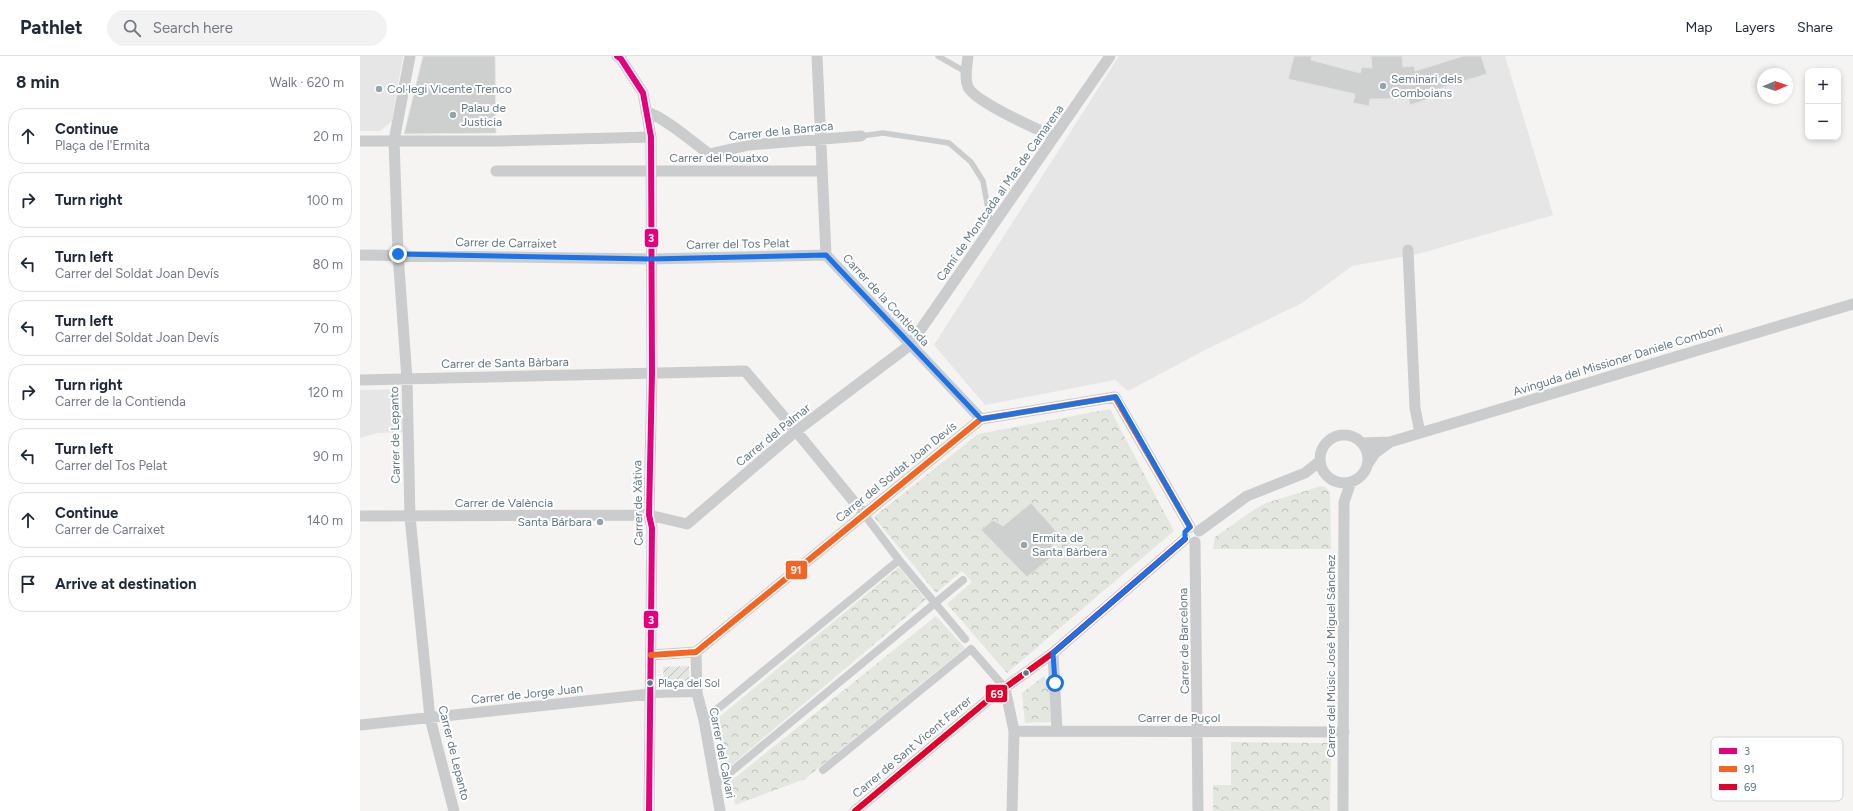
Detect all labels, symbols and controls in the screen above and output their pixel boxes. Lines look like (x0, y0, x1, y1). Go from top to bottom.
search box (107, 10, 387, 46)
text: Pathlet (20, 16, 83, 39)
icon: search (121, 17, 143, 39)
text: Search here (153, 19, 233, 37)
text: Map (1685, 19, 1713, 36)
text: Layers (1735, 19, 1775, 36)
text: Share (1797, 19, 1833, 36)
north arrow (1757, 68, 1793, 104)
map controls (1805, 68, 1841, 140)
button: + (1805, 68, 1841, 104)
text: 8 min (16, 72, 59, 92)
place label: Seminari dels Comboians (1391, 72, 1463, 100)
text: Walk · 620 m (269, 75, 344, 90)
marker: Seminari dels Comboians (1378, 81, 1388, 91)
place label: Col·legi Vicente Trenco (387, 82, 512, 96)
marker: Col·legi Vicente Trenco (374, 84, 384, 94)
place label: Palau de Justicia (461, 101, 506, 129)
street label: Camí de Montcada al Mas de Camarena (933, 102, 1067, 284)
button: − (1805, 104, 1841, 140)
marker: Palau de Justicia (448, 110, 458, 120)
street label: Carrer de la Barraca (728, 119, 834, 143)
text: Continue (55, 120, 118, 138)
icon: ahead (17, 125, 39, 147)
text: 20 m (313, 129, 343, 144)
text: Plaça de l'Ermita (55, 138, 150, 153)
street label: Carrer del Pouatxo (669, 151, 769, 165)
icon: right (17, 189, 39, 211)
text: Turn right (55, 191, 123, 209)
text: 100 m (307, 193, 343, 208)
line badge: 3 (644, 228, 659, 248)
text: 3 (648, 232, 654, 245)
street label: Carrer de Carraixet (455, 235, 557, 251)
street label: Carrer del Tos Pelat (686, 236, 790, 252)
route end (389, 245, 407, 263)
text: Turn left (55, 248, 113, 266)
street label: Carrer de la Contienda (840, 251, 932, 349)
icon: left (17, 253, 39, 275)
text: 80 m (312, 257, 343, 272)
text: Carrer del Soldat Joan Devís (55, 266, 219, 281)
text: Turn left (55, 312, 113, 330)
icon: left (17, 317, 39, 339)
text: 70 m (313, 321, 343, 336)
street label: Avinguda del Missioner Daniele Comboni (1511, 321, 1725, 399)
text: Carrer del Soldat Joan Devís (55, 330, 219, 345)
street label: Carrer de Santa Bàrbara (441, 355, 569, 371)
text: Turn right (55, 376, 123, 394)
icon: right (17, 381, 39, 403)
text: 120 m (308, 385, 343, 400)
street label: Carrer de Lepanto (387, 386, 403, 484)
text: Carrer de la Contienda (55, 394, 186, 409)
street label: Carrer del Palmar (733, 401, 813, 469)
street label: Carrer del Soldat Joan Devís (833, 419, 960, 525)
text: Turn left (55, 440, 113, 458)
icon: left (17, 445, 39, 467)
text: 90 m (313, 449, 343, 464)
text: Carrer del Tos Pelat (55, 458, 167, 473)
street label: Carrer de Xàtiva (630, 460, 646, 546)
street label: Carrer de València (455, 496, 553, 510)
text: Continue (55, 504, 118, 522)
icon: ahead (17, 509, 39, 531)
text: 140 m (307, 513, 343, 528)
place label: Santa Bárbara (517, 515, 592, 529)
marker: Santa Bárbara (595, 517, 605, 527)
text: Carrer de Carraixet (55, 522, 165, 537)
place label: Ermita de Santa Bàrbera (1032, 531, 1107, 559)
marker: Ermita de Santa Bàrbera (1019, 540, 1029, 550)
street label: Carrer del Músic José Miguel Sánchez (1324, 554, 1338, 758)
line badge: 91 (785, 560, 808, 580)
text: 91 (790, 564, 802, 577)
icon: arrive (17, 573, 39, 595)
text: Arrive at destination (55, 575, 196, 593)
street label: Carrer de Barcelona (1176, 588, 1192, 694)
line badge: 3 (643, 610, 659, 629)
text: 3 (648, 614, 654, 627)
unlabelled marker (1021, 668, 1031, 678)
route start (1046, 674, 1064, 692)
place label: Plaça del Sol (658, 677, 720, 690)
marker: Plaça del Sol (645, 678, 655, 688)
street label: Carrer de Jorge Juan (470, 681, 584, 707)
line badge: 69 (985, 684, 1008, 703)
text: 69 (991, 688, 1003, 701)
street label: Carrer de Sant Vicent Ferrer (850, 693, 974, 801)
street label: Carrer de Lepanto (435, 704, 473, 802)
street label: Carrer del Calvari (706, 706, 738, 800)
street label: Carrer de Puçol (1138, 711, 1220, 725)
legend (1711, 737, 1843, 801)
text: 3 (1744, 745, 1750, 758)
text: 91 (1744, 763, 1755, 776)
text: 69 (1744, 781, 1756, 794)

